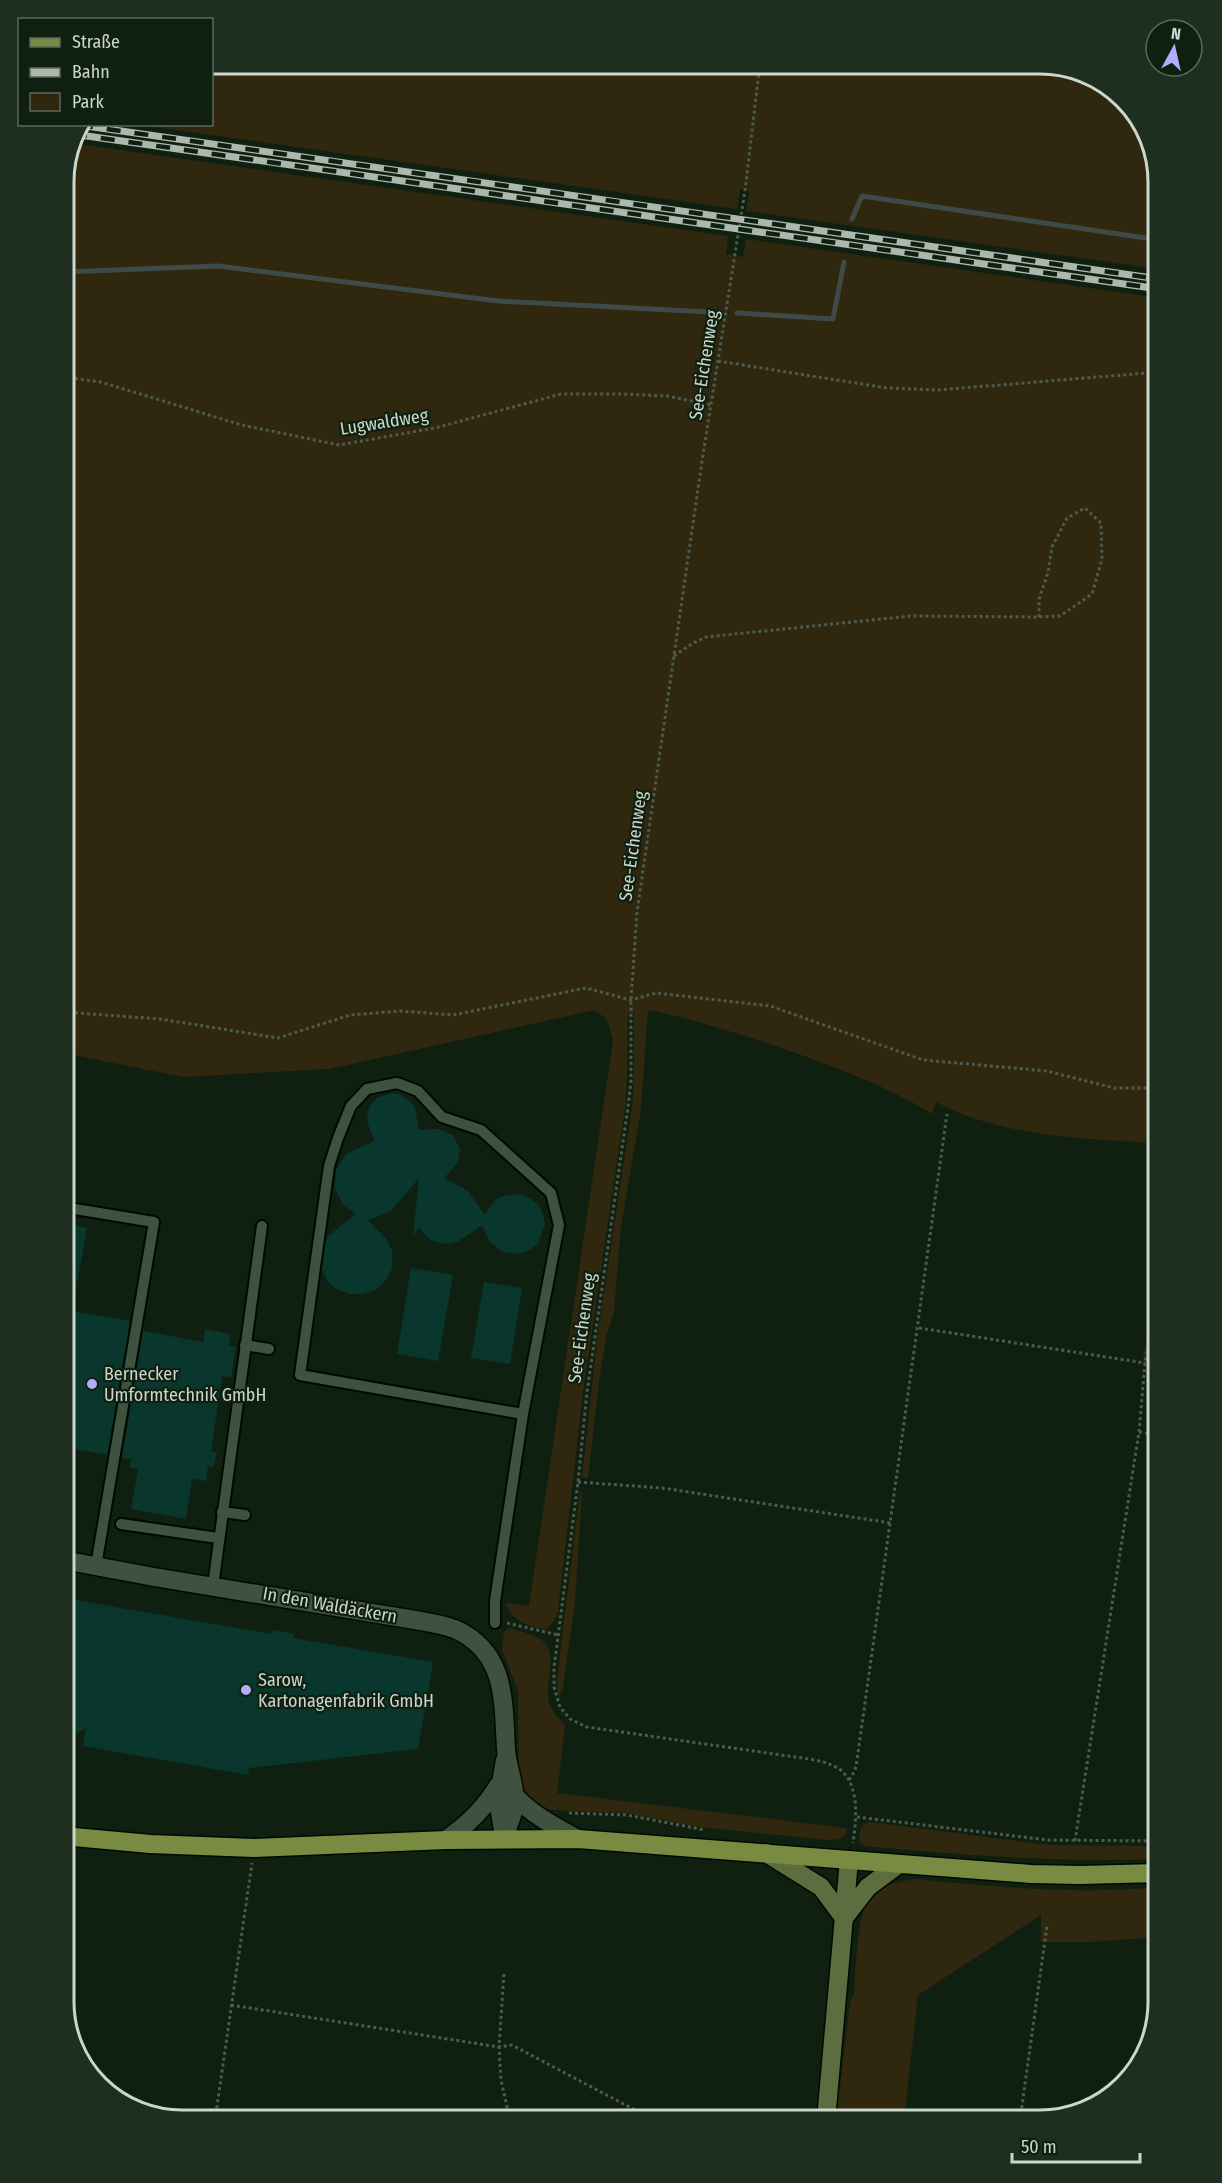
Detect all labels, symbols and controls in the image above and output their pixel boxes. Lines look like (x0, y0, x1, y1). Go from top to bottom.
legend (18, 18, 213, 126)
north arrow (1144, 18, 1204, 78)
text: N (1170, 24, 1182, 44)
text: Straße (72, 31, 120, 53)
text: Bahn (72, 61, 110, 83)
text: Park (72, 91, 105, 113)
street label: See-Eichenweg (684, 308, 724, 422)
street label: Lugwaldweg (338, 404, 430, 440)
street label: See-Eichenweg (614, 789, 652, 903)
street label: See-Eichenweg (563, 1271, 601, 1385)
place label: Bernecker Umformtechnik GmbH (104, 1363, 266, 1406)
marker: Bernecker Umformtechnik GmbH (85, 1377, 99, 1391)
street label: In den Waldäckern (261, 1582, 399, 1628)
place label: Sarow, Kartonagenfabrik GmbH (258, 1669, 434, 1712)
marker: Sarow, Kartonagenfabrik GmbH (239, 1683, 253, 1697)
scale bar (1012, 2126, 1140, 2164)
text: 50 m (1021, 2136, 1057, 2158)

